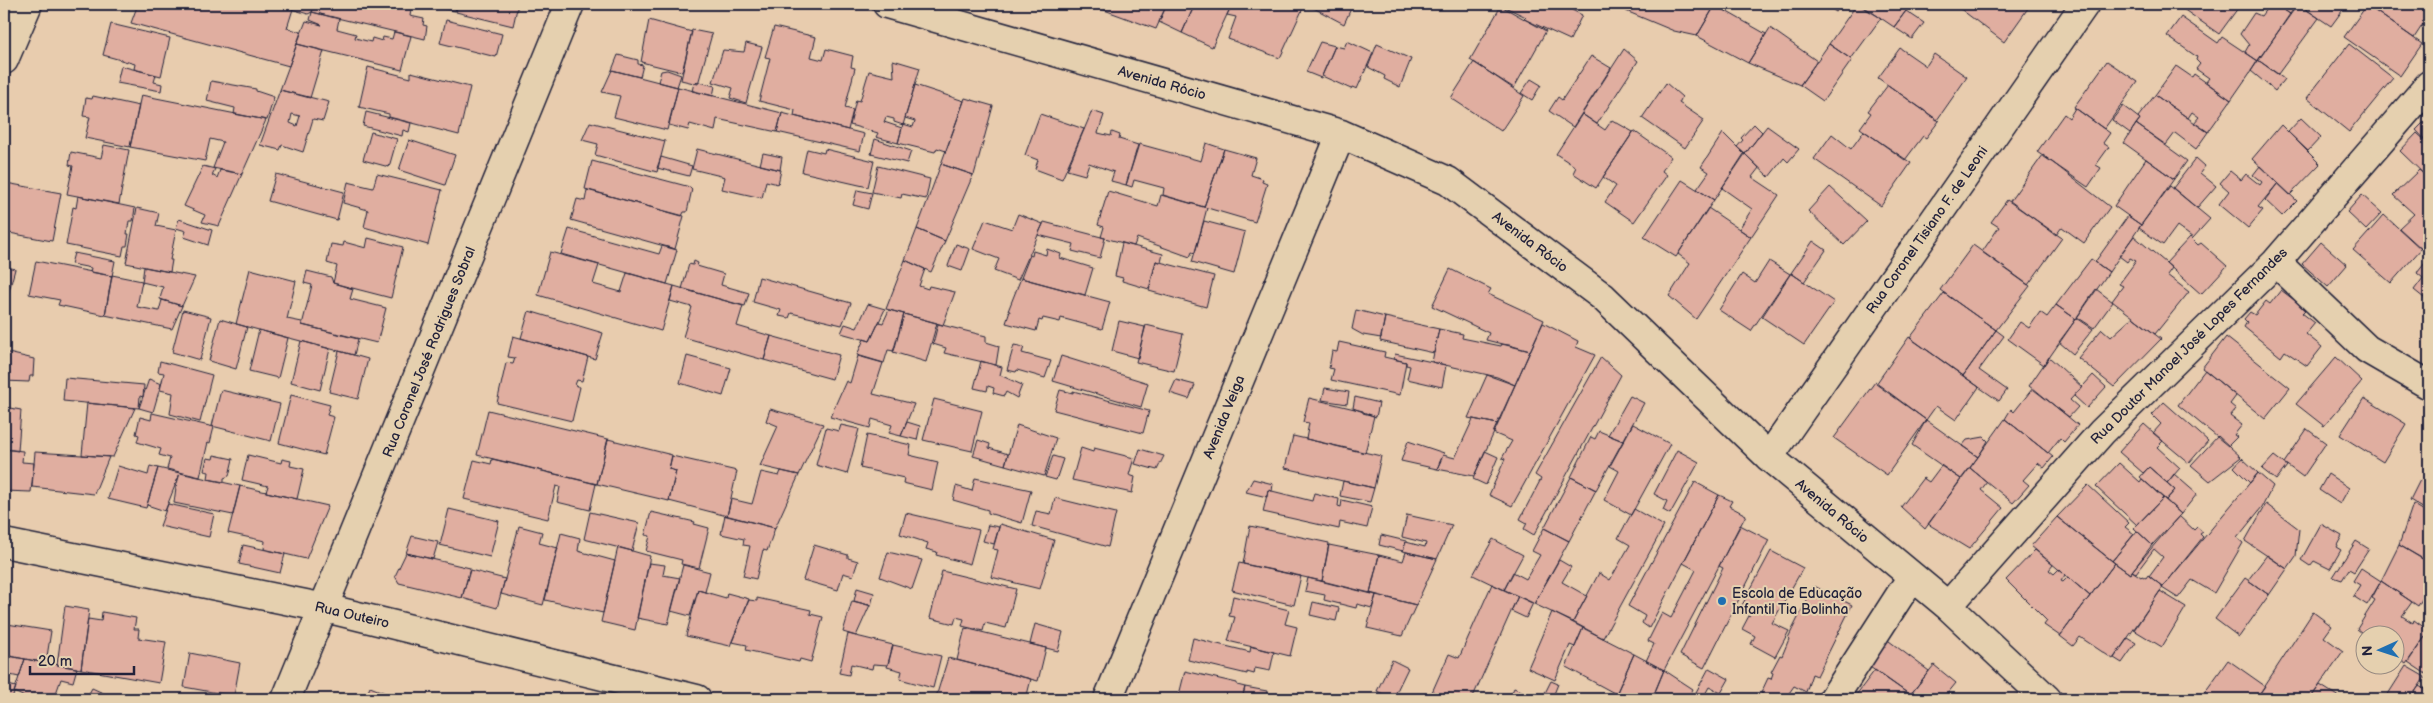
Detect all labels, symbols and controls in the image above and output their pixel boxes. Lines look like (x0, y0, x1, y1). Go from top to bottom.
street label: Avenida Rócio (1116, 62, 1208, 104)
street label: Rua Coronel Tisiano F. de Leoni (1863, 143, 1991, 317)
street label: Avenida Rócio (1489, 208, 1571, 276)
street label: Rua Coronel José Rodrigues Sobral (379, 244, 479, 460)
street label: Rua Doutor Manoel José Lopes Fernandes (2087, 244, 2291, 448)
street label: Avenida Veiga (1200, 373, 1249, 461)
street label: Avenida Rócio (1792, 475, 1872, 547)
place label: Escola de Educação Infantil Tia Bolinha (1732, 585, 1862, 618)
marker: Escola de Educação Infantil Tia Bolinha (1716, 595, 1728, 607)
street label: Rua Outeiro (313, 598, 391, 632)
north arrow (2356, 626, 2406, 676)
scale bar (30, 643, 134, 675)
text: N (2359, 645, 2376, 656)
text: 20 m (38, 652, 72, 671)

